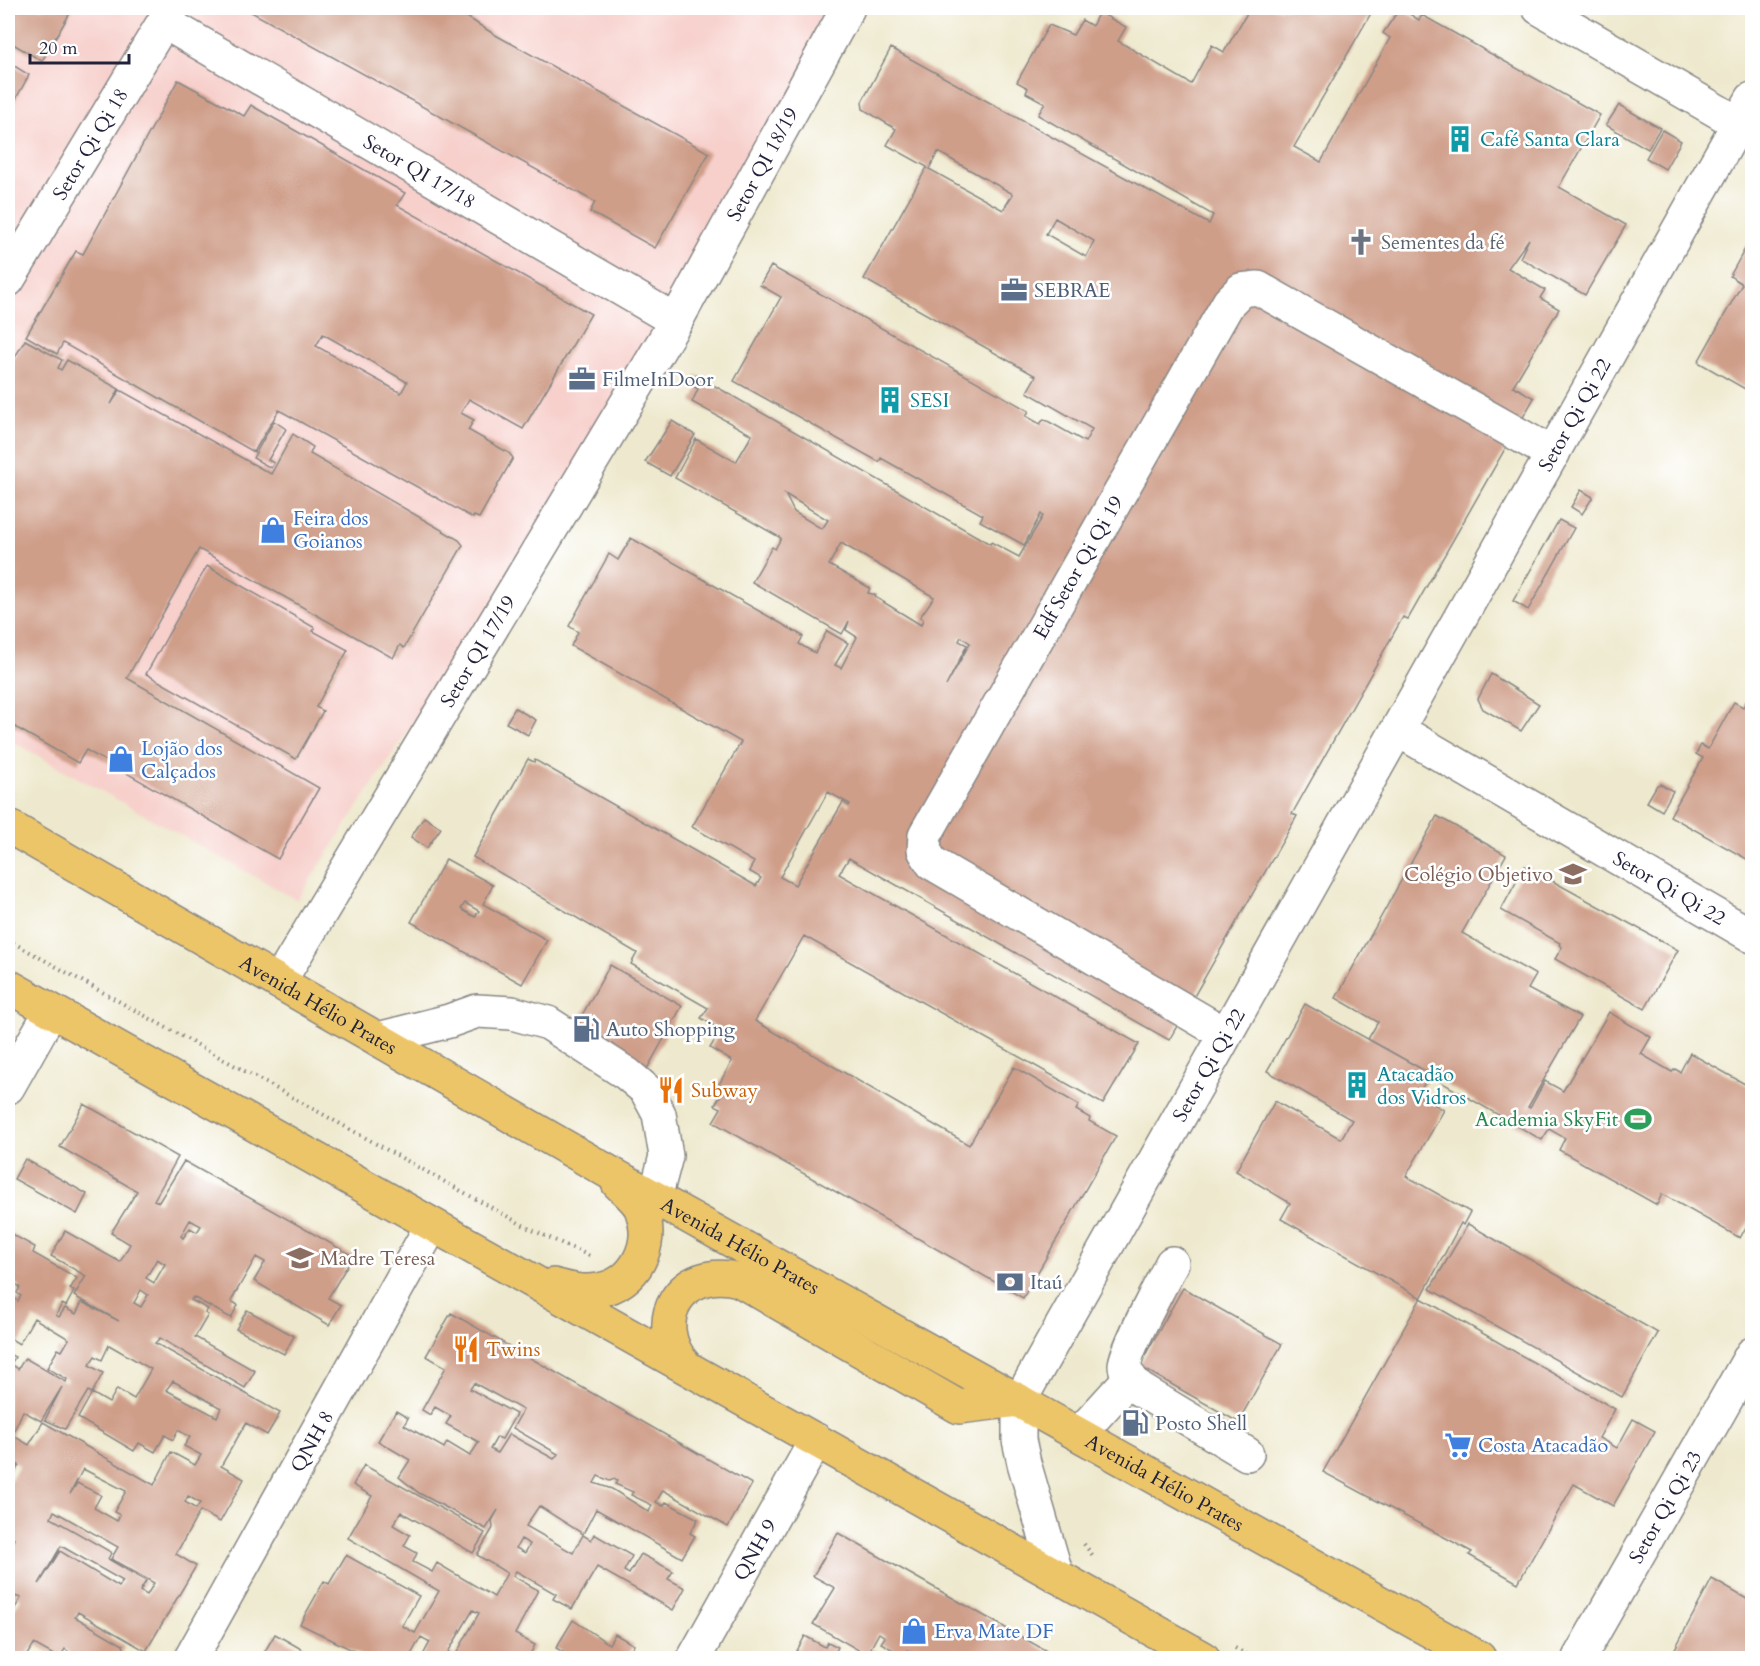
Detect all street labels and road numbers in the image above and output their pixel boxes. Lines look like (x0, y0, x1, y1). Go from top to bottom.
street label: Setor Qi Qi 18 (46, 83, 135, 205)
street label: Setor QI 18/19 (720, 103, 805, 226)
street label: Setor QI 17/18 (358, 128, 481, 215)
street label: Setor Qi Qi 22 (1532, 353, 1617, 477)
street label: Edf Setor Qi Qi 19 (1027, 491, 1130, 644)
street label: Setor QI 17/19 (434, 590, 522, 712)
street label: Setor Qi Qi 22 (1608, 845, 1730, 932)
street label: Avenida Hélio Prates (234, 949, 402, 1061)
street label: Setor Qi Qi 22 (1166, 1004, 1252, 1127)
street label: Avenida Hélio Prates (656, 1191, 824, 1301)
street label: QNH 8 (284, 1406, 340, 1477)
street label: Avenida Hélio Prates (1080, 1428, 1249, 1538)
street label: Setor Qi Qi 23 (1623, 1446, 1708, 1568)
street label: QNH 9 (727, 1514, 783, 1586)

